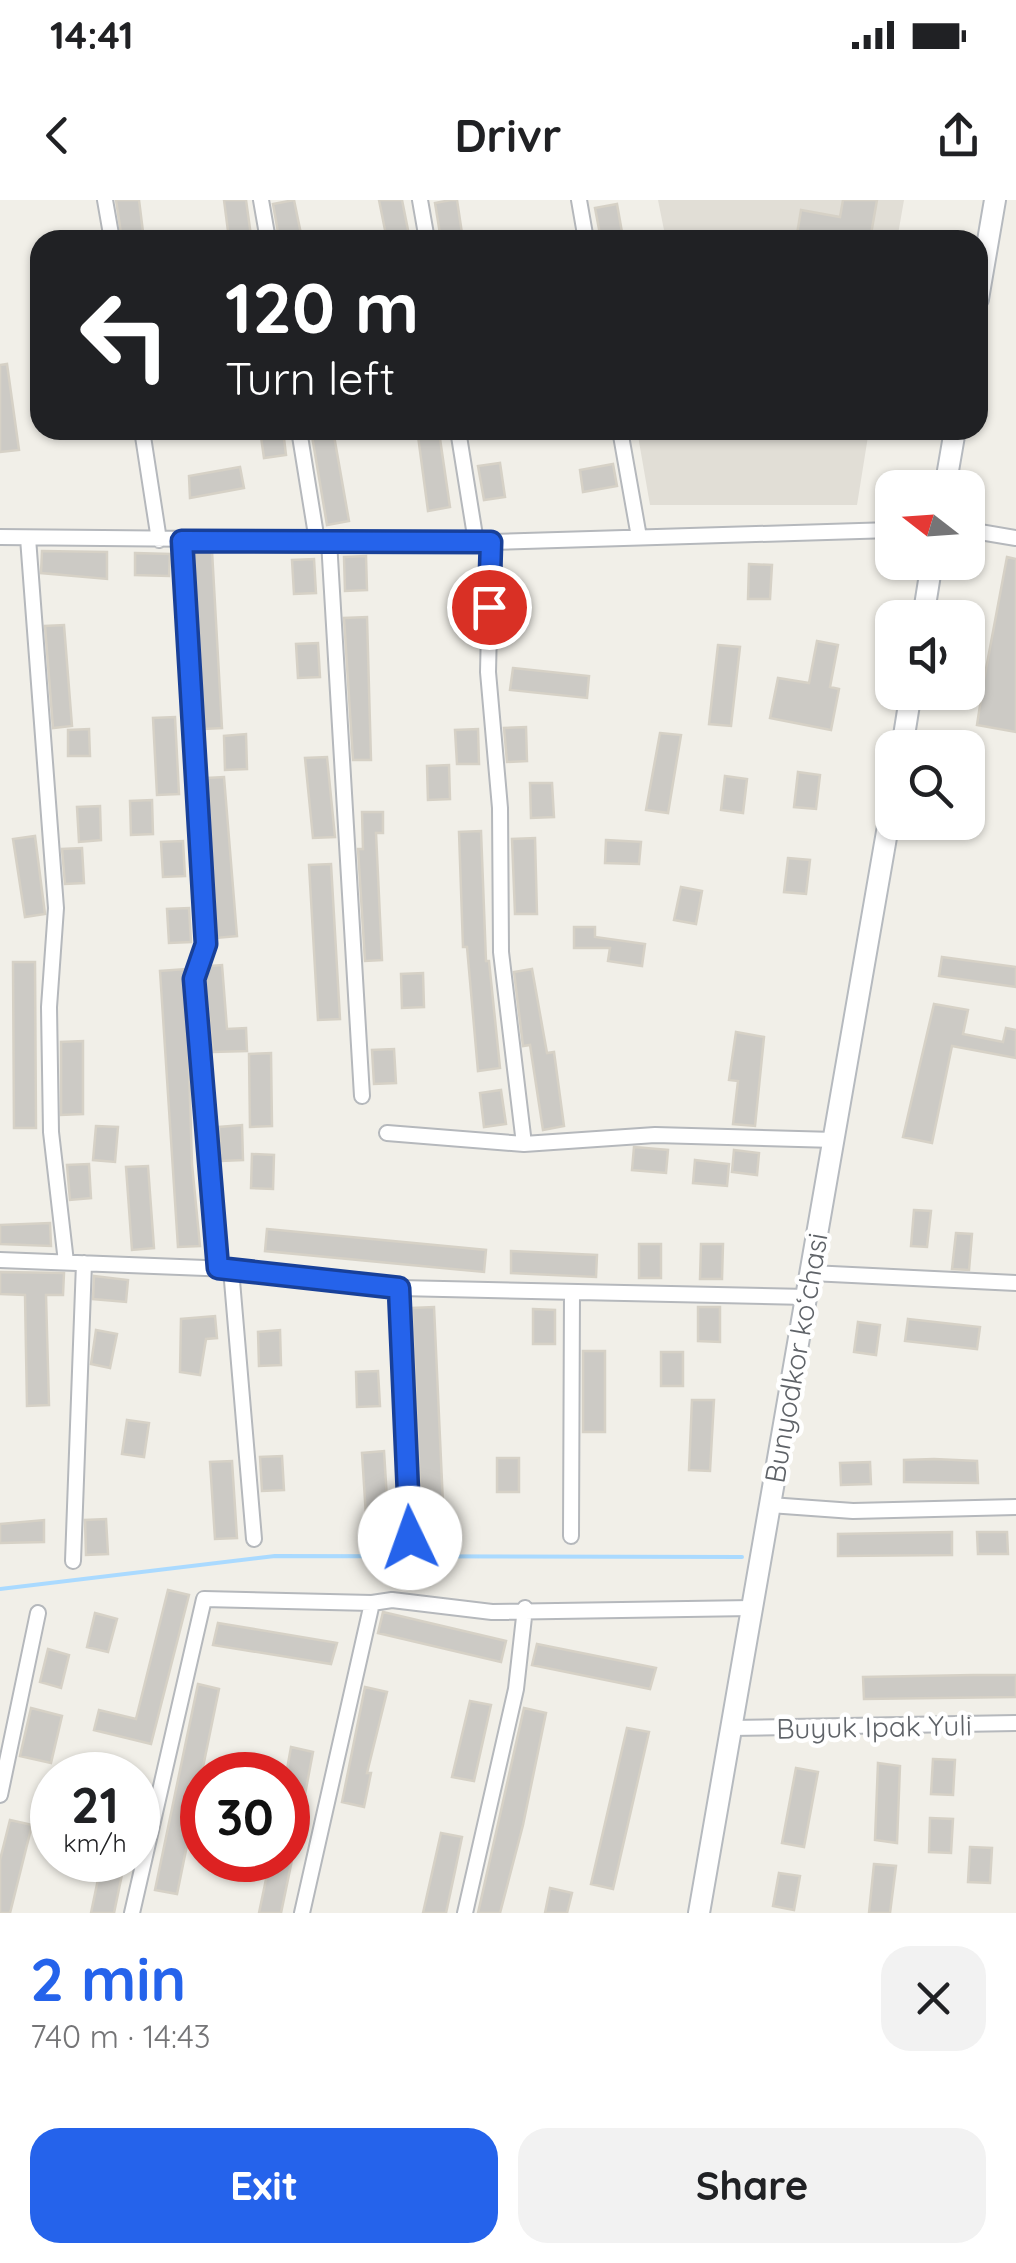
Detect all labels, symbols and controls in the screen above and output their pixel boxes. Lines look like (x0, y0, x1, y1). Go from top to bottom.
text: 14:41 (50, 11, 134, 59)
text: Drivr (454, 107, 562, 163)
icon: back (30, 108, 85, 163)
icon: share (931, 108, 986, 163)
text: 120 m (225, 263, 419, 351)
icon: left (60, 270, 190, 400)
text: Turn left (225, 350, 395, 406)
north arrow (875, 470, 985, 580)
map controls (875, 470, 985, 840)
pin (447, 565, 532, 650)
icon: arrive (462, 580, 517, 635)
button: sound (875, 600, 985, 710)
button: search (875, 730, 985, 840)
street label: Bunyodkor koʻchasi (756, 1230, 835, 1485)
position arrow (358, 1486, 462, 1590)
street label: Buyuk Ipak Yuli (776, 1707, 972, 1746)
speed limit sign: 30 (180, 1752, 310, 1882)
text: 21 (71, 1773, 119, 1836)
text: km/h (63, 1827, 127, 1858)
text: 2 min (30, 1941, 186, 2016)
button: close (881, 1946, 986, 2051)
text: 740 m · 14:43 (30, 2016, 211, 2056)
button: Exit (30, 2128, 498, 2243)
button: Share (518, 2128, 986, 2243)

